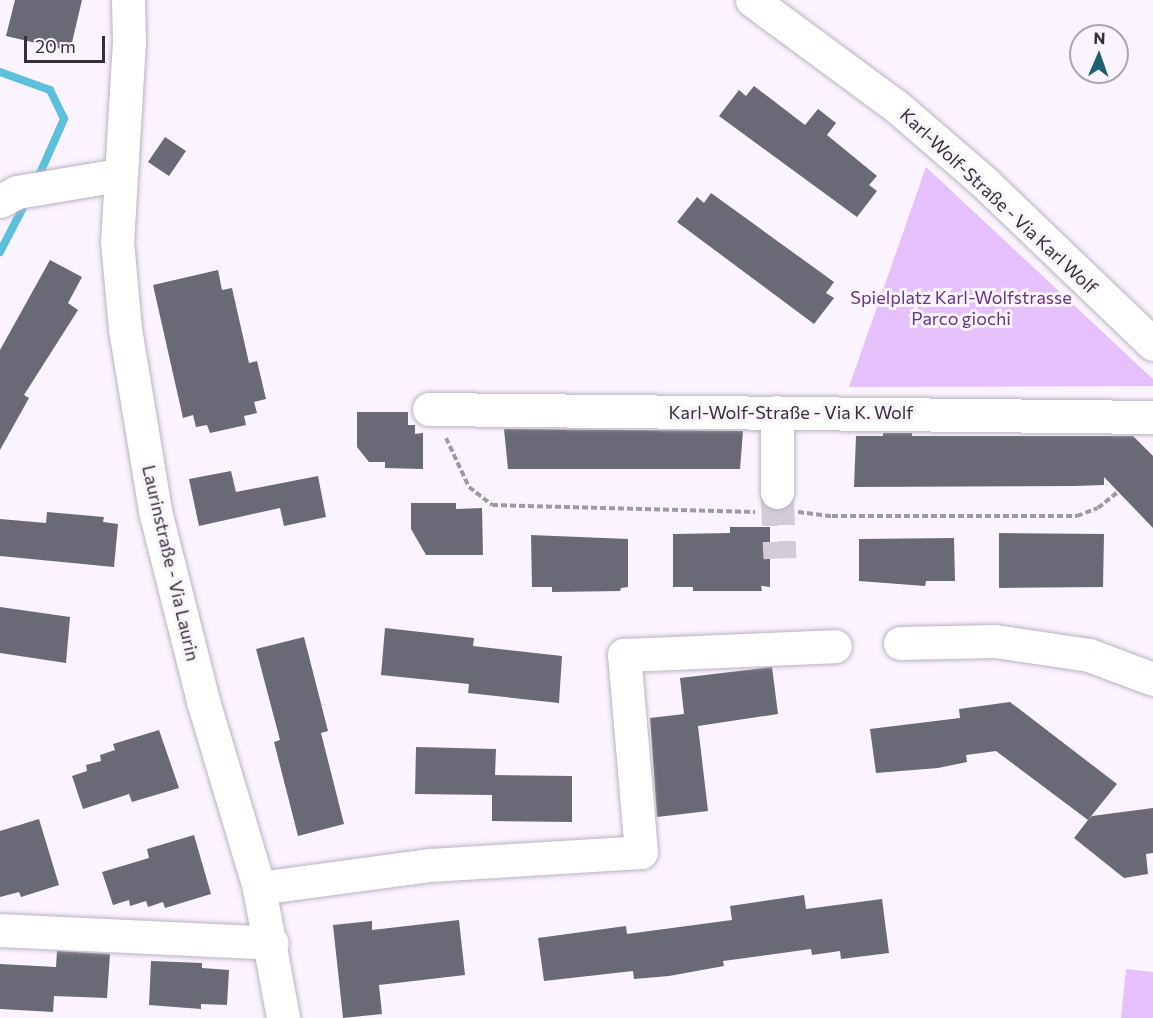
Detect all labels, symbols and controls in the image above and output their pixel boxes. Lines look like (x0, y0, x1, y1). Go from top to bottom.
scale bar (27, 24, 108, 62)
north arrow (1069, 24, 1129, 84)
text: N (1093, 28, 1106, 47)
text: 20 m (35, 35, 76, 57)
street label: Karl-Wolf-Straße - Via Karl Wolf (896, 104, 1102, 298)
park label: Spielplatz Karl-Wolfstrasse Parco giochi (850, 287, 1072, 330)
street label: Karl-Wolf-Straße - Via K. Wolf (669, 401, 913, 423)
street label: Laurinstraße - Via Laurin (138, 463, 204, 663)

